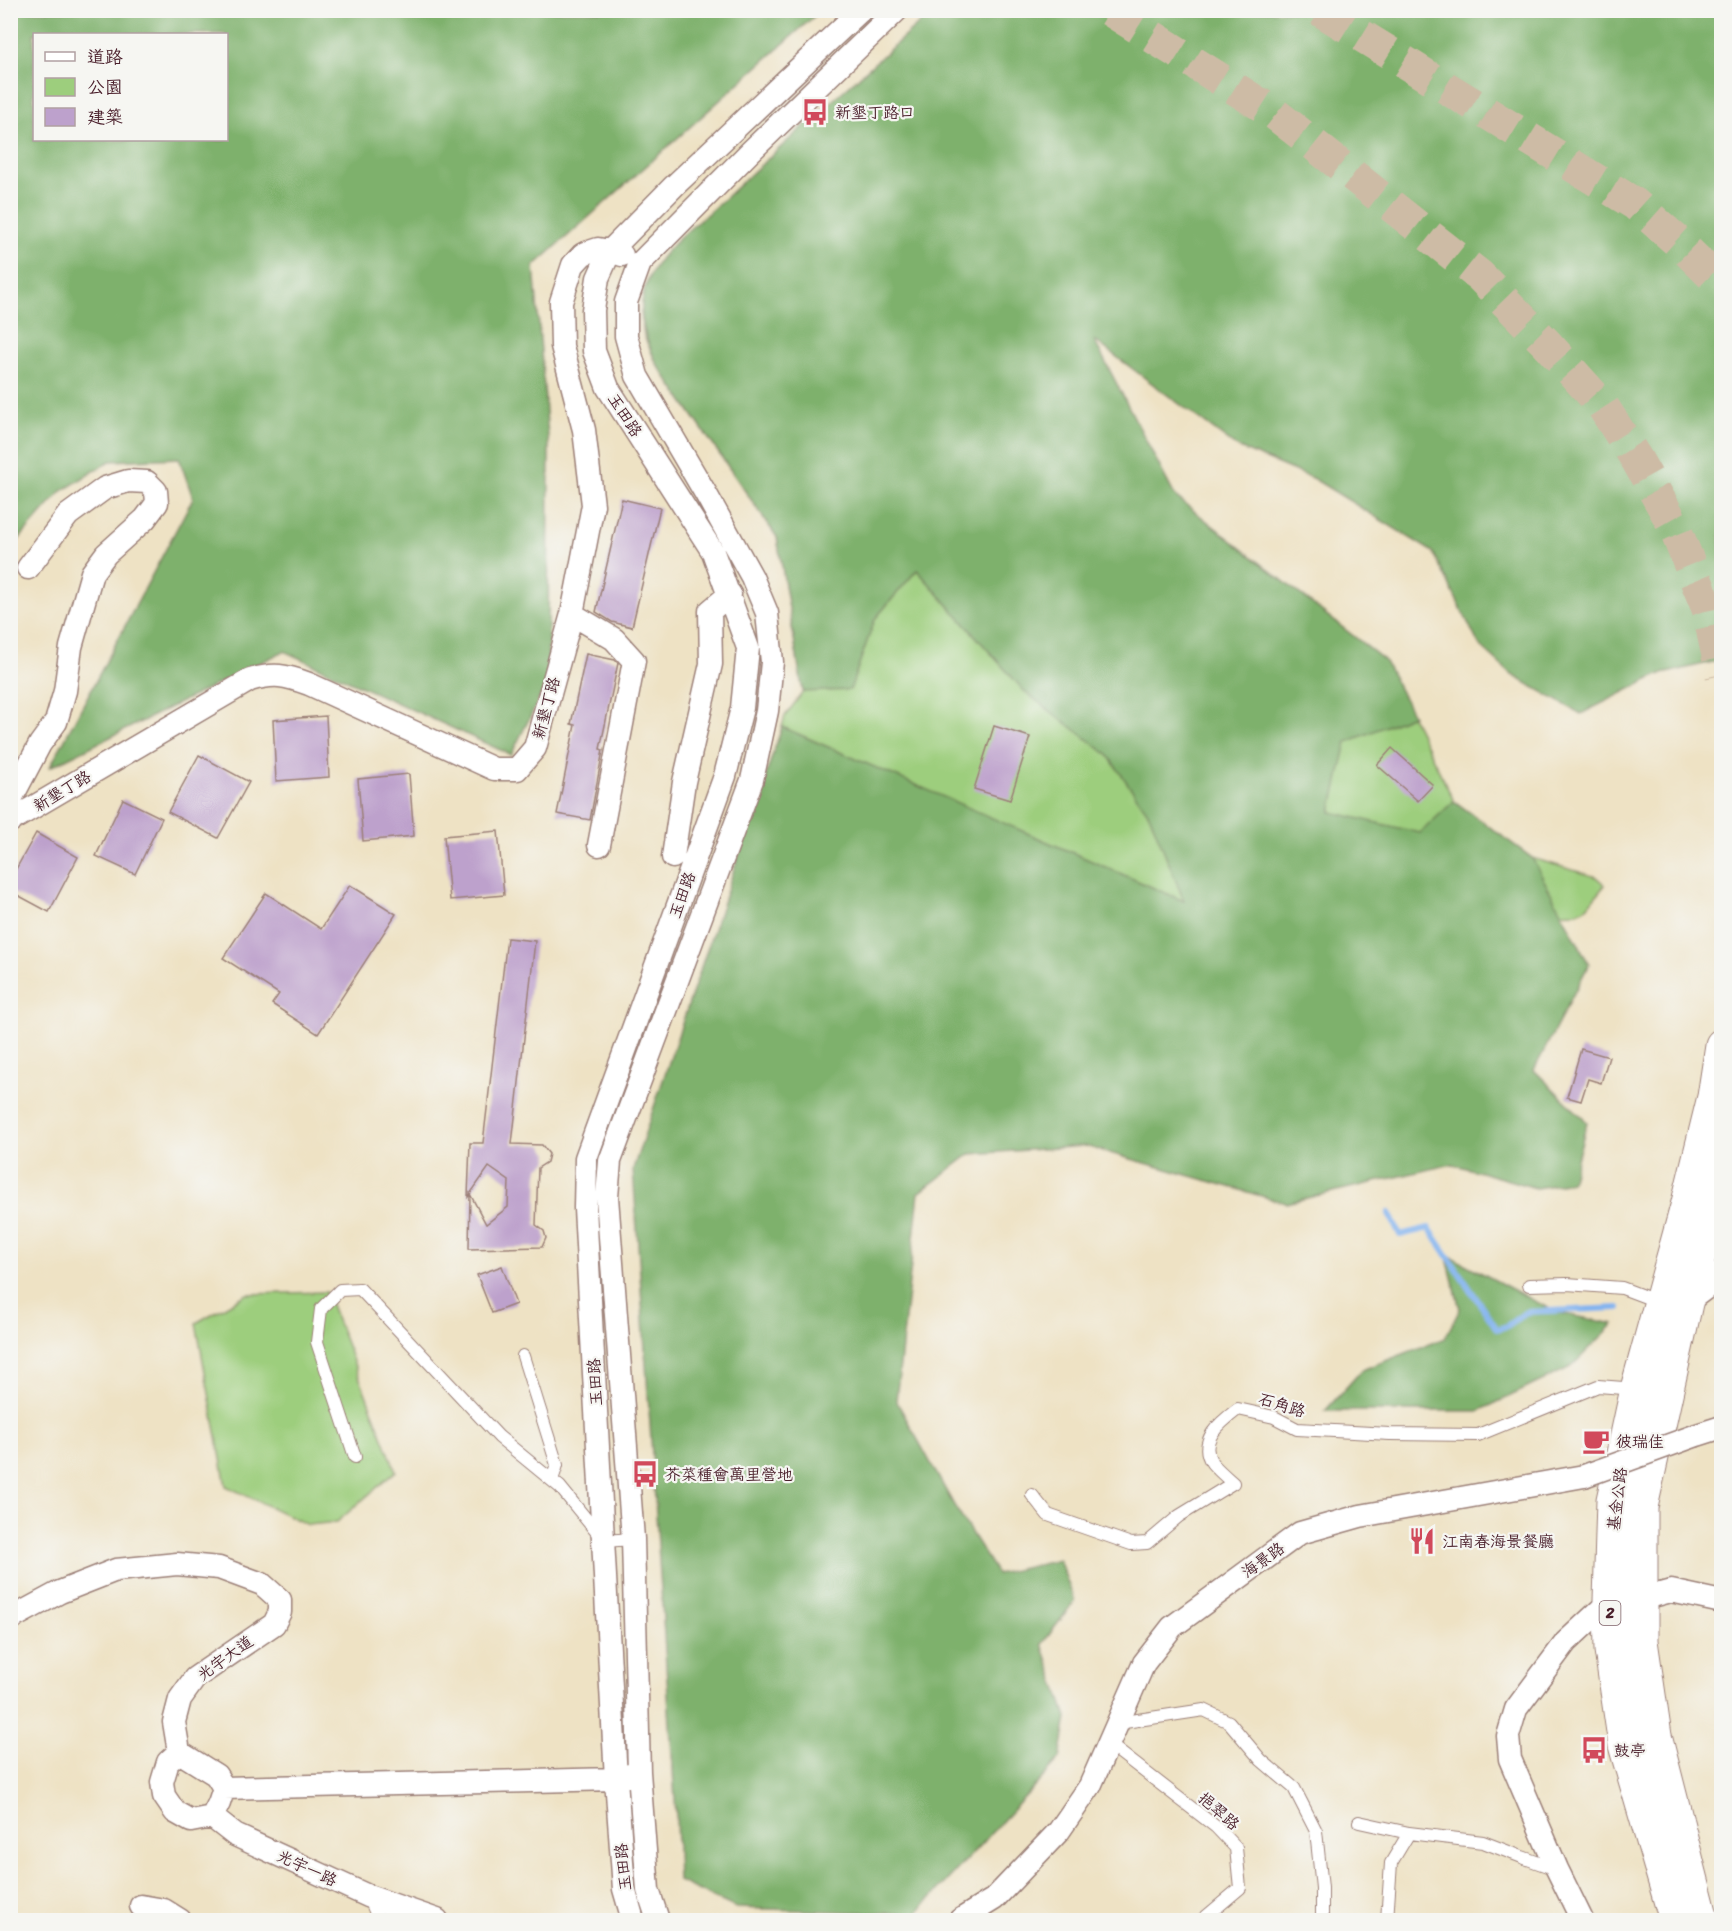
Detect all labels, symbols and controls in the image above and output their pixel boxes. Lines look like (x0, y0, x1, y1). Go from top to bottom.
legend (33, 33, 228, 141)
text: 道路 (87, 41, 123, 73)
text: 公園 (87, 71, 123, 103)
bus stop icon: 新墾丁路口 (800, 97, 830, 127)
place label: 新墾丁路口 (835, 98, 915, 127)
text: 建築 (87, 101, 123, 133)
street label: 玉田路 (600, 387, 650, 443)
street label: 新墾丁路 (524, 673, 568, 743)
street label: 新墾丁路 (27, 762, 97, 820)
street label: 玉田路 (660, 867, 704, 923)
street label: 玉田路 (579, 1357, 611, 1407)
street label: 石角路 (1255, 1384, 1309, 1426)
cafe icon: 彼瑞佳 (1581, 1426, 1611, 1456)
place label: 彼瑞佳 (1616, 1427, 1664, 1456)
bus stop icon: 芥菜種會萬里營地 (630, 1459, 660, 1489)
place label: 芥菜種會萬里營地 (665, 1460, 793, 1489)
street label: 基金公路 (1599, 1465, 1635, 1533)
restaurant icon: 江南春海景餐廳 (1407, 1526, 1437, 1556)
place label: 江南春海景餐廳 (1442, 1527, 1554, 1556)
street label: 海景路 (1235, 1534, 1291, 1586)
road number: 2 (1600, 1601, 1620, 1625)
street label: 光宇大道 (191, 1627, 259, 1689)
bus stop icon: 鼓亭 (1579, 1735, 1609, 1765)
place label: 鼓亭 (1614, 1736, 1646, 1765)
street label: 挹翠路 (1191, 1784, 1247, 1838)
street label: 光宇一路 (272, 1841, 342, 1895)
street label: 玉田路 (606, 1842, 640, 1892)

